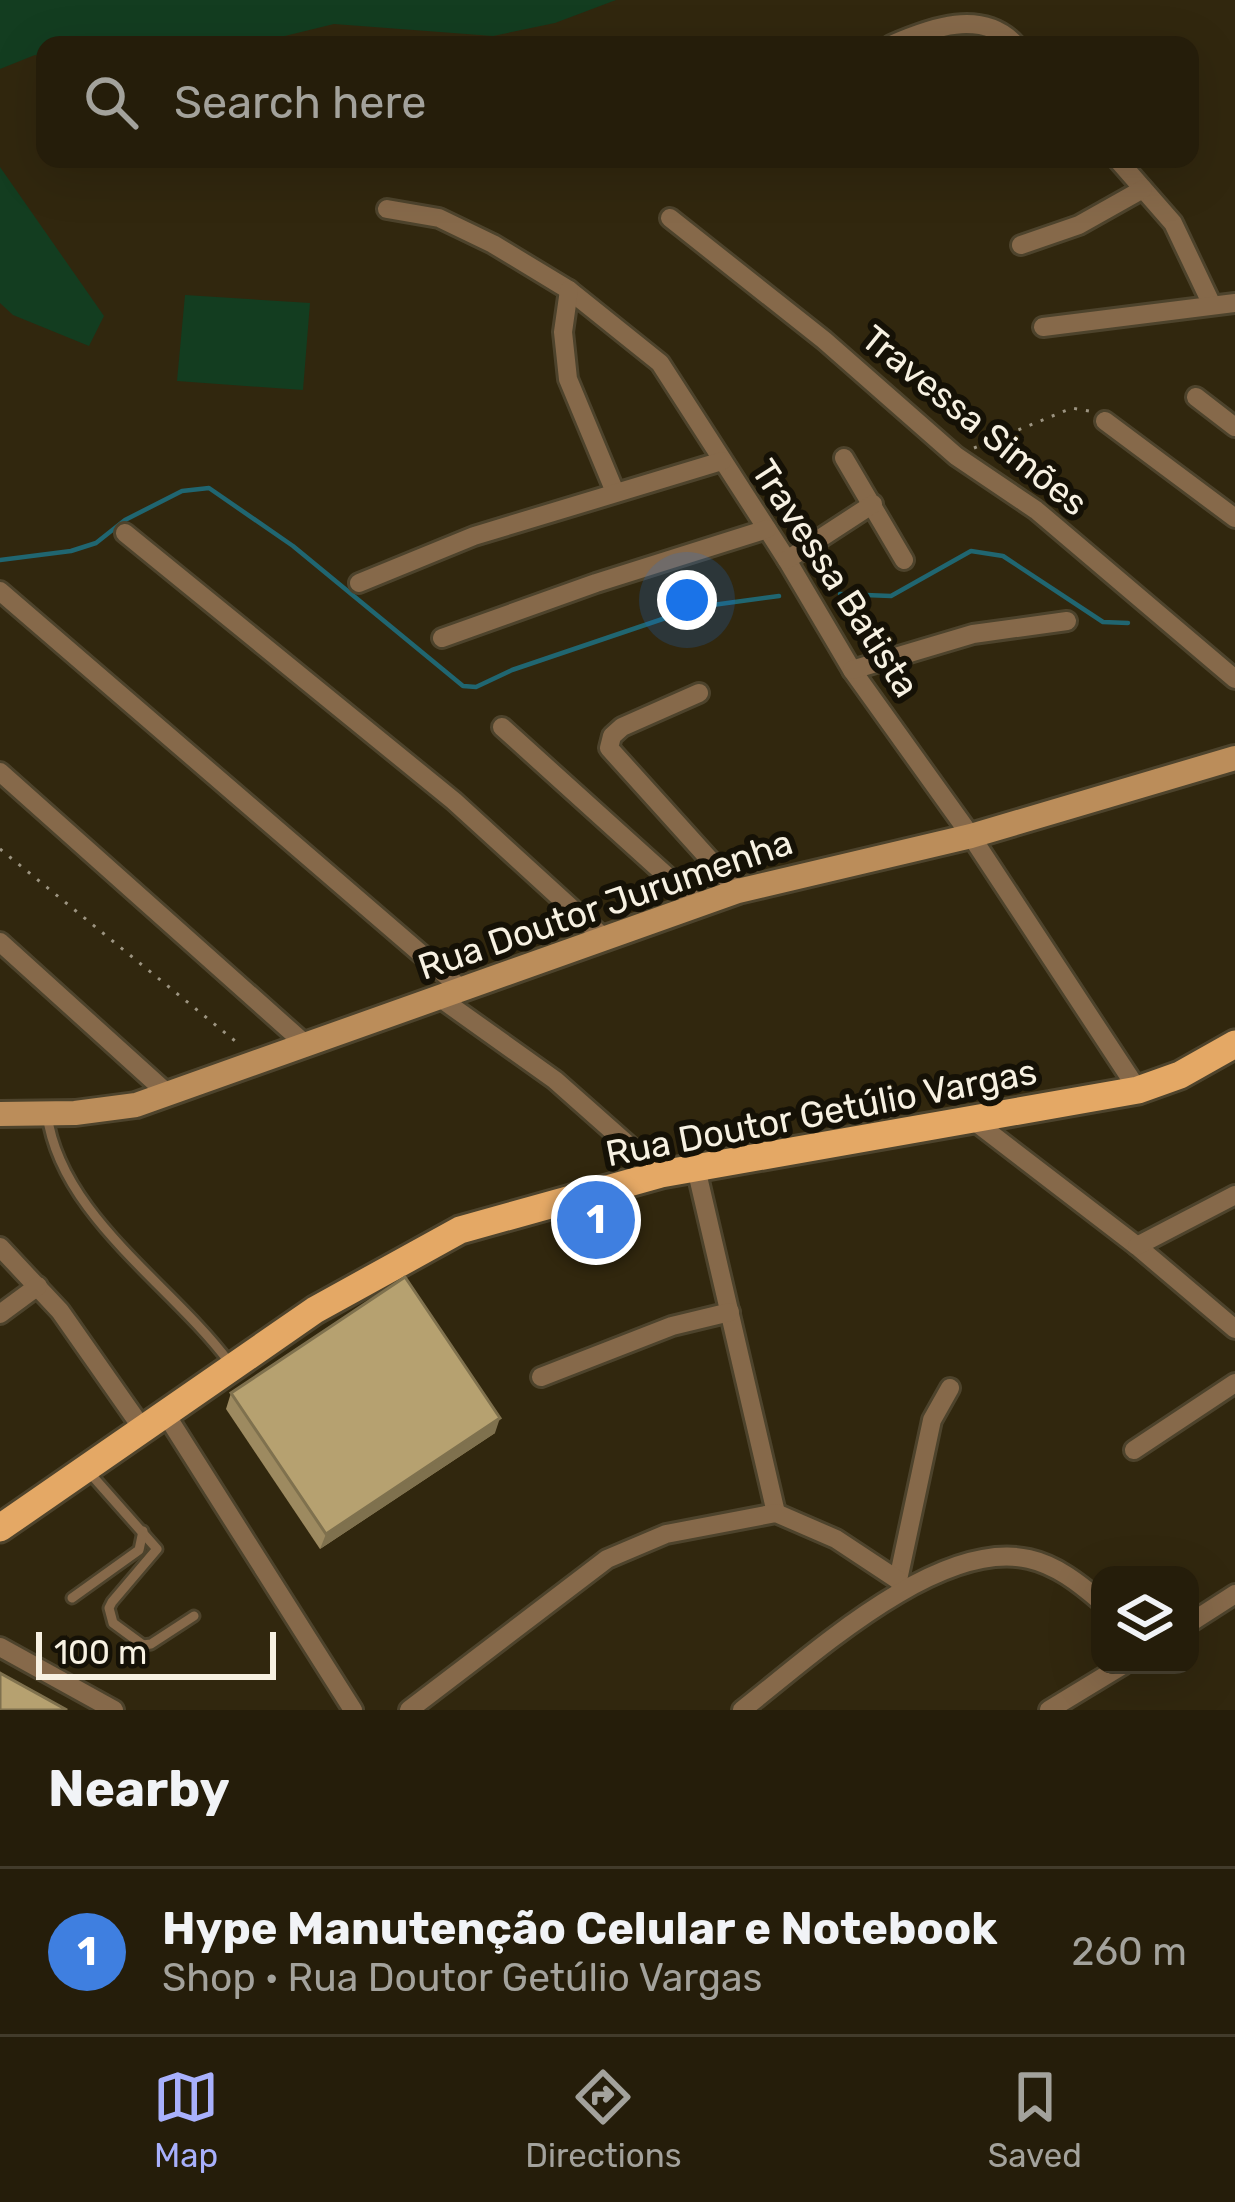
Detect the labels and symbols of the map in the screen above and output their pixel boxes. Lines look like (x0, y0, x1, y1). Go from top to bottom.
street label: Travessa Simões (853, 316, 1096, 525)
street label: Travessa Batista (743, 451, 928, 705)
your location (657, 570, 717, 630)
street label: Rua Doutor Jurumenha (412, 820, 798, 989)
street label: Rua Doutor Getúlio Vargas (602, 1050, 1040, 1175)
pin: 1 (557, 1175, 635, 1265)
scale bar (36, 1626, 276, 1679)

